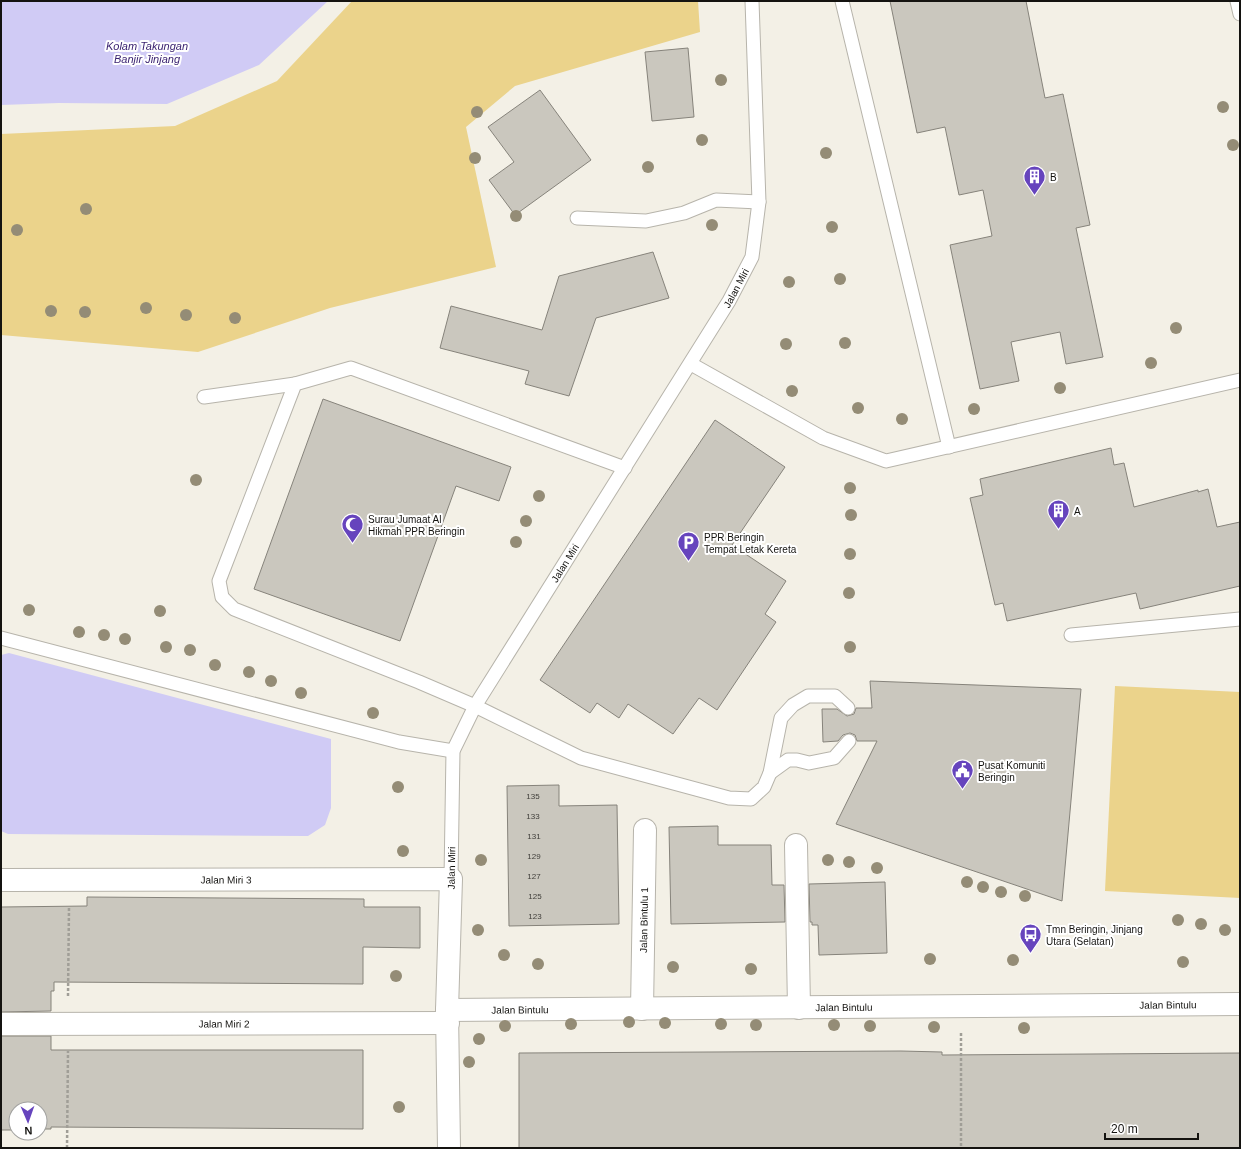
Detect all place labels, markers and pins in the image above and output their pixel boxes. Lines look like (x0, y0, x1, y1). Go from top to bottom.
building icon: B (1021, 164, 1047, 197)
place label: B (1050, 172, 1057, 183)
building icon: A (1046, 498, 1072, 531)
place label: A (1074, 506, 1081, 517)
mosque icon: Surau Jumaat Al Hikmah PPR Beringin (339, 512, 365, 545)
place label: Surau Jumaat Al Hikmah PPR Beringin (368, 514, 465, 537)
parking icon: PPR Beringin Tempat Letak Kereta (676, 530, 702, 563)
place label: PPR Beringin Tempat Letak Kereta (704, 532, 797, 555)
public building icon: Pusat Komuniti Beringin (949, 758, 975, 791)
place label: Pusat Komuniti Beringin (978, 760, 1045, 783)
bus stop icon: Tmn Beringin, Jinjang Utara (Selatan) (1017, 922, 1043, 955)
place label: Tmn Beringin, Jinjang Utara (Selatan) (1046, 924, 1143, 947)

